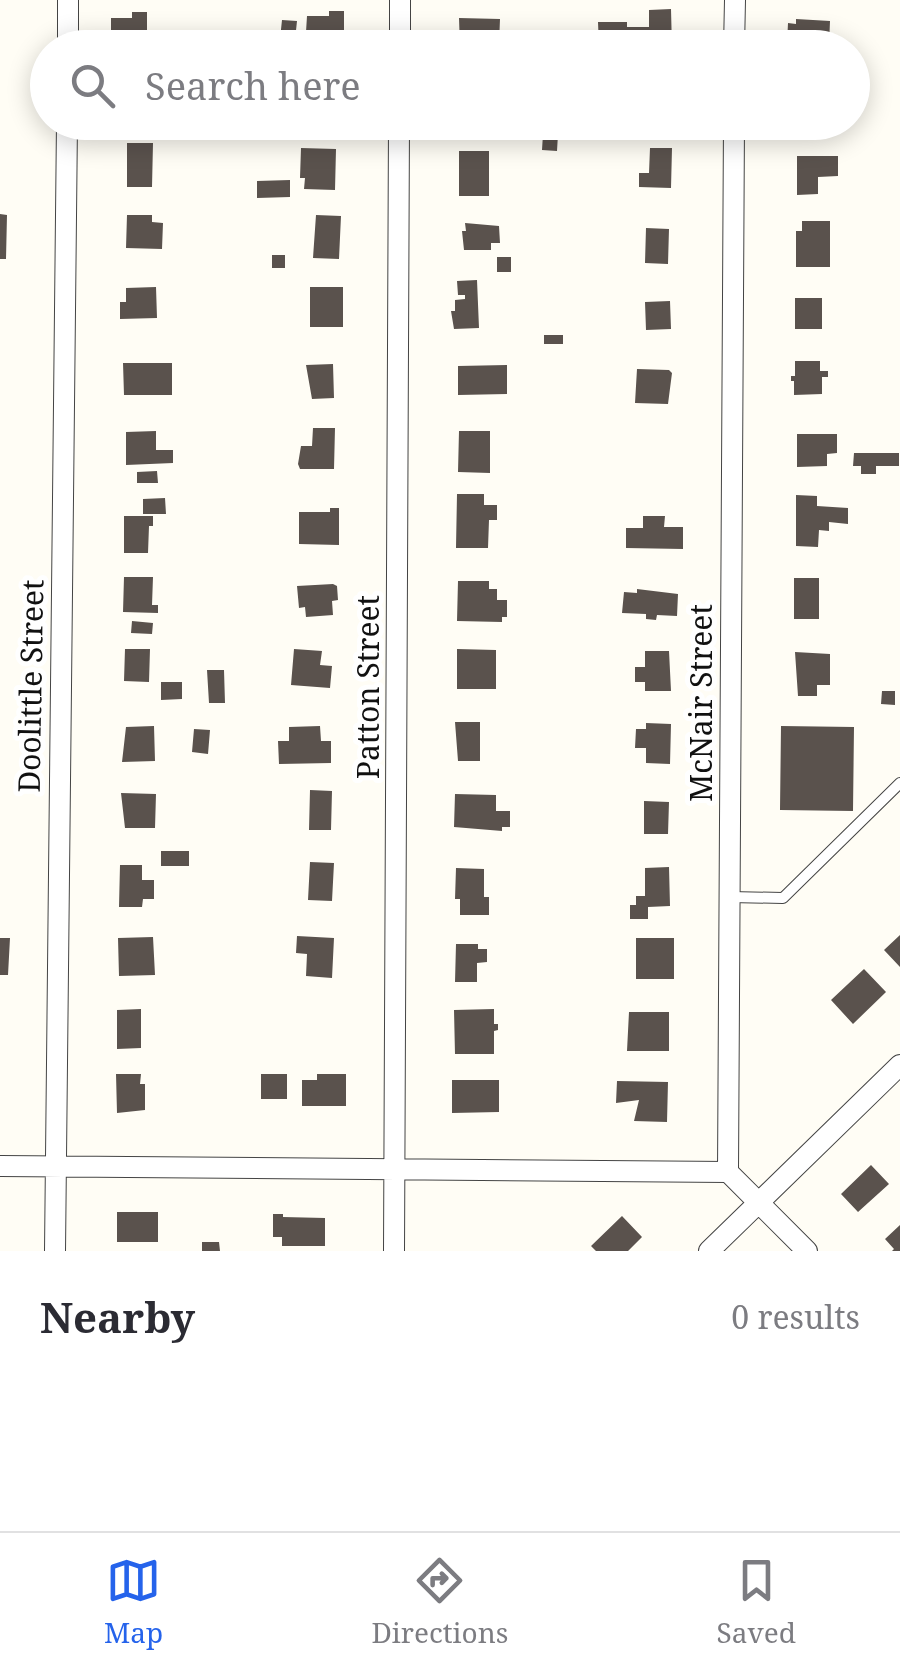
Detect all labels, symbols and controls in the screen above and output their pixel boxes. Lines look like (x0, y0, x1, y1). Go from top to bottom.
search box (30, 30, 870, 140)
icon: search (65, 58, 120, 113)
text: Search here (145, 59, 361, 111)
street label: Doolittle Street (8, 579, 52, 793)
street label: Patton Street (347, 595, 388, 779)
street label: McNair Street (680, 604, 721, 802)
text: Nearby (40, 1288, 195, 1345)
text: 0 results (731, 1295, 860, 1338)
tab: Map (104, 1553, 163, 1651)
tab: Directions (371, 1553, 508, 1651)
tab: Saved (717, 1553, 796, 1651)

